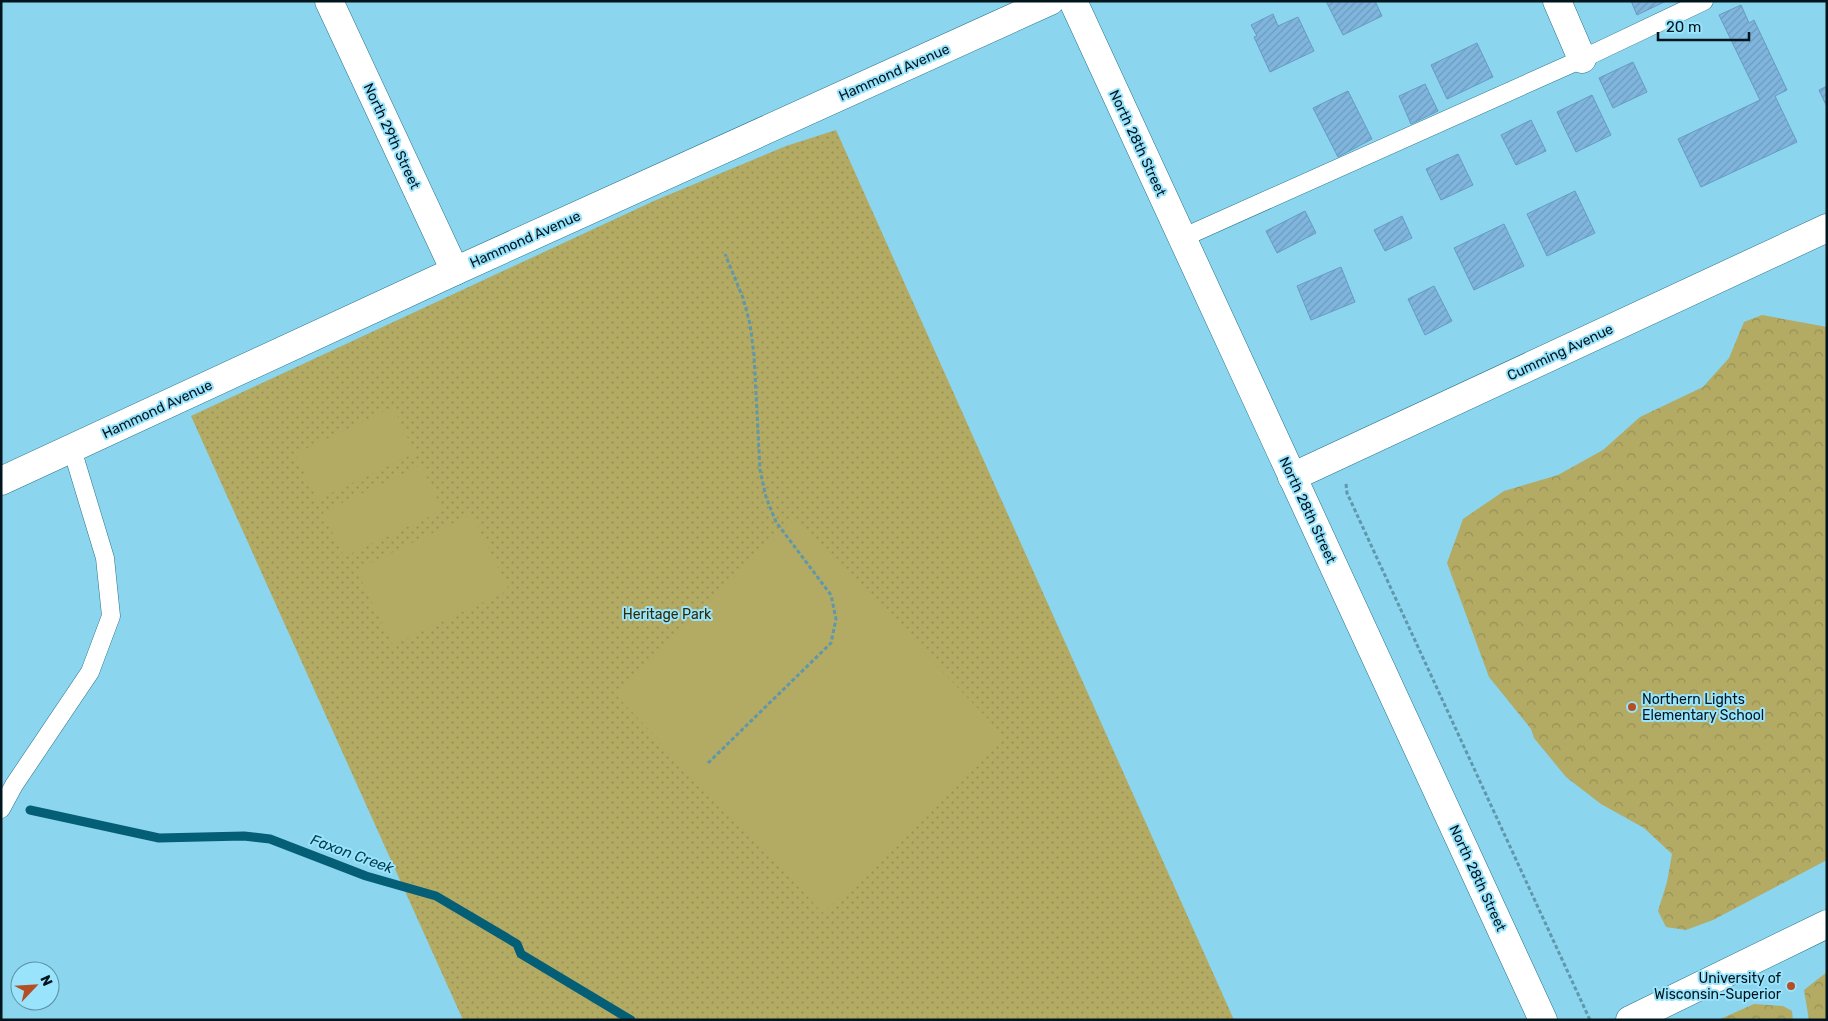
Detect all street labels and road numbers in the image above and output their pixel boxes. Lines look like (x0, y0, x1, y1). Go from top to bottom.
street label: Hammond Avenue (836, 40, 952, 105)
street label: North 29th Street (360, 81, 424, 192)
street label: North 28th Street (1105, 87, 1170, 200)
street label: Hammond Avenue (467, 207, 583, 272)
street label: Cumming Avenue (1505, 320, 1616, 384)
street label: Hammond Avenue (99, 376, 215, 442)
street label: North 28th Street (1275, 454, 1340, 567)
street label: North 28th Street (1445, 822, 1510, 935)

